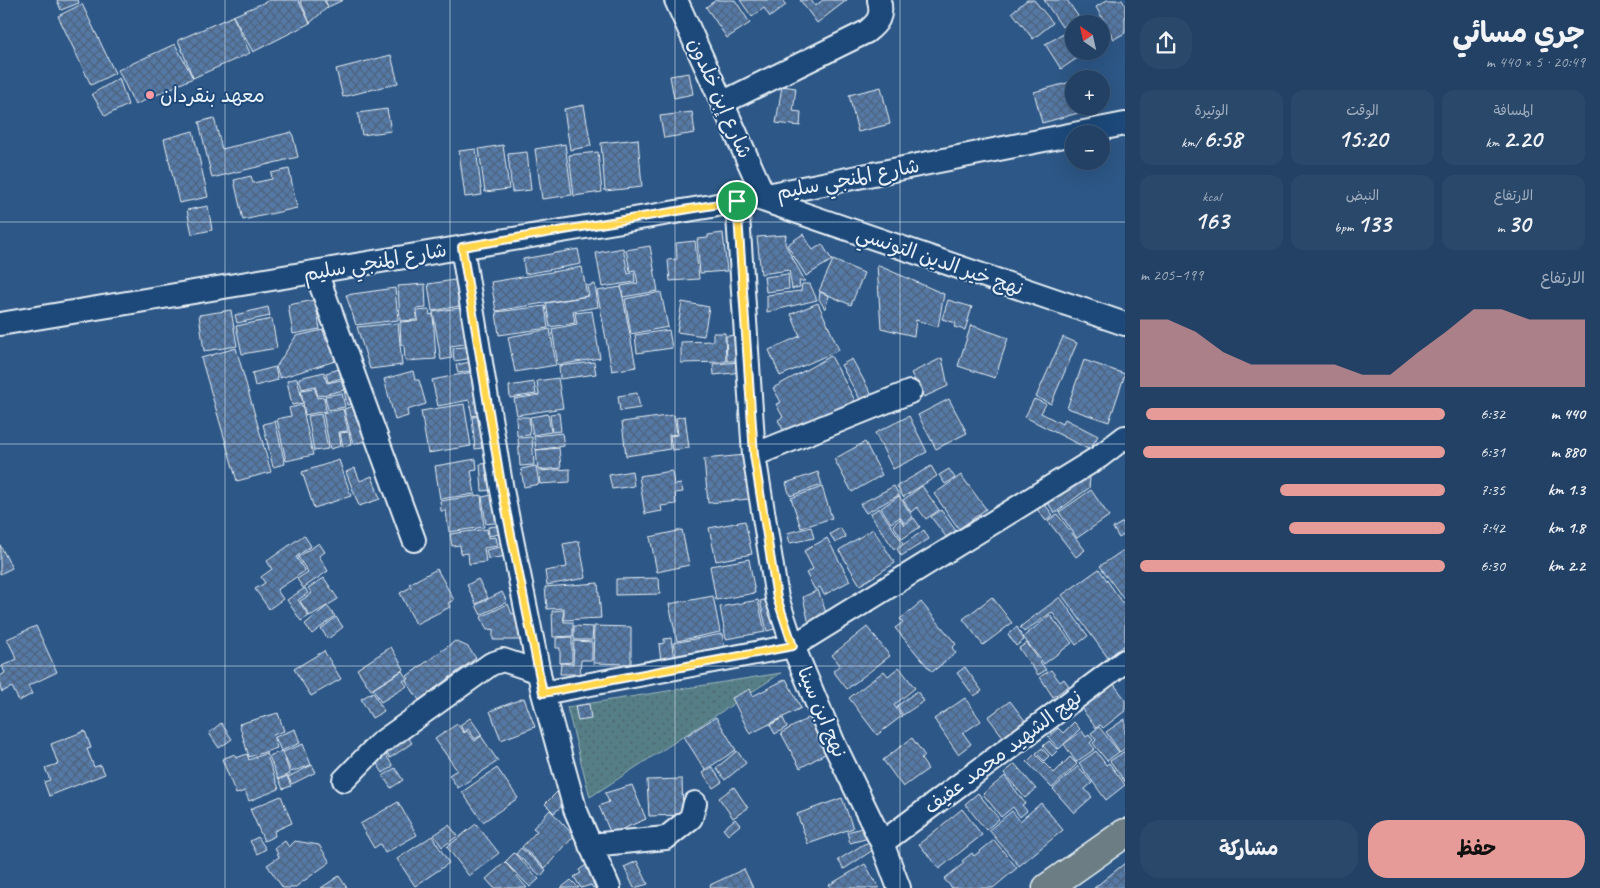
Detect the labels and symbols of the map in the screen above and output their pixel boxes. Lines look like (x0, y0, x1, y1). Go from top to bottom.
north arrow (1065, 15, 1110, 60)
street label: شارع إبن خلدون (681, 34, 758, 162)
place label: معهد بنقردان (160, 83, 265, 108)
marker: معهد بنقردان (144, 89, 156, 101)
street label: شارع المنجي سليم (774, 153, 922, 210)
pin (716, 180, 758, 222)
street label: نهج خير الدين التونسي (852, 221, 1027, 306)
street label: شارع المنجي سليم (301, 237, 449, 292)
street label: نهج ابن سينا (791, 663, 852, 762)
street label: نهج الشهيد محمد عفيف (919, 684, 1088, 820)

